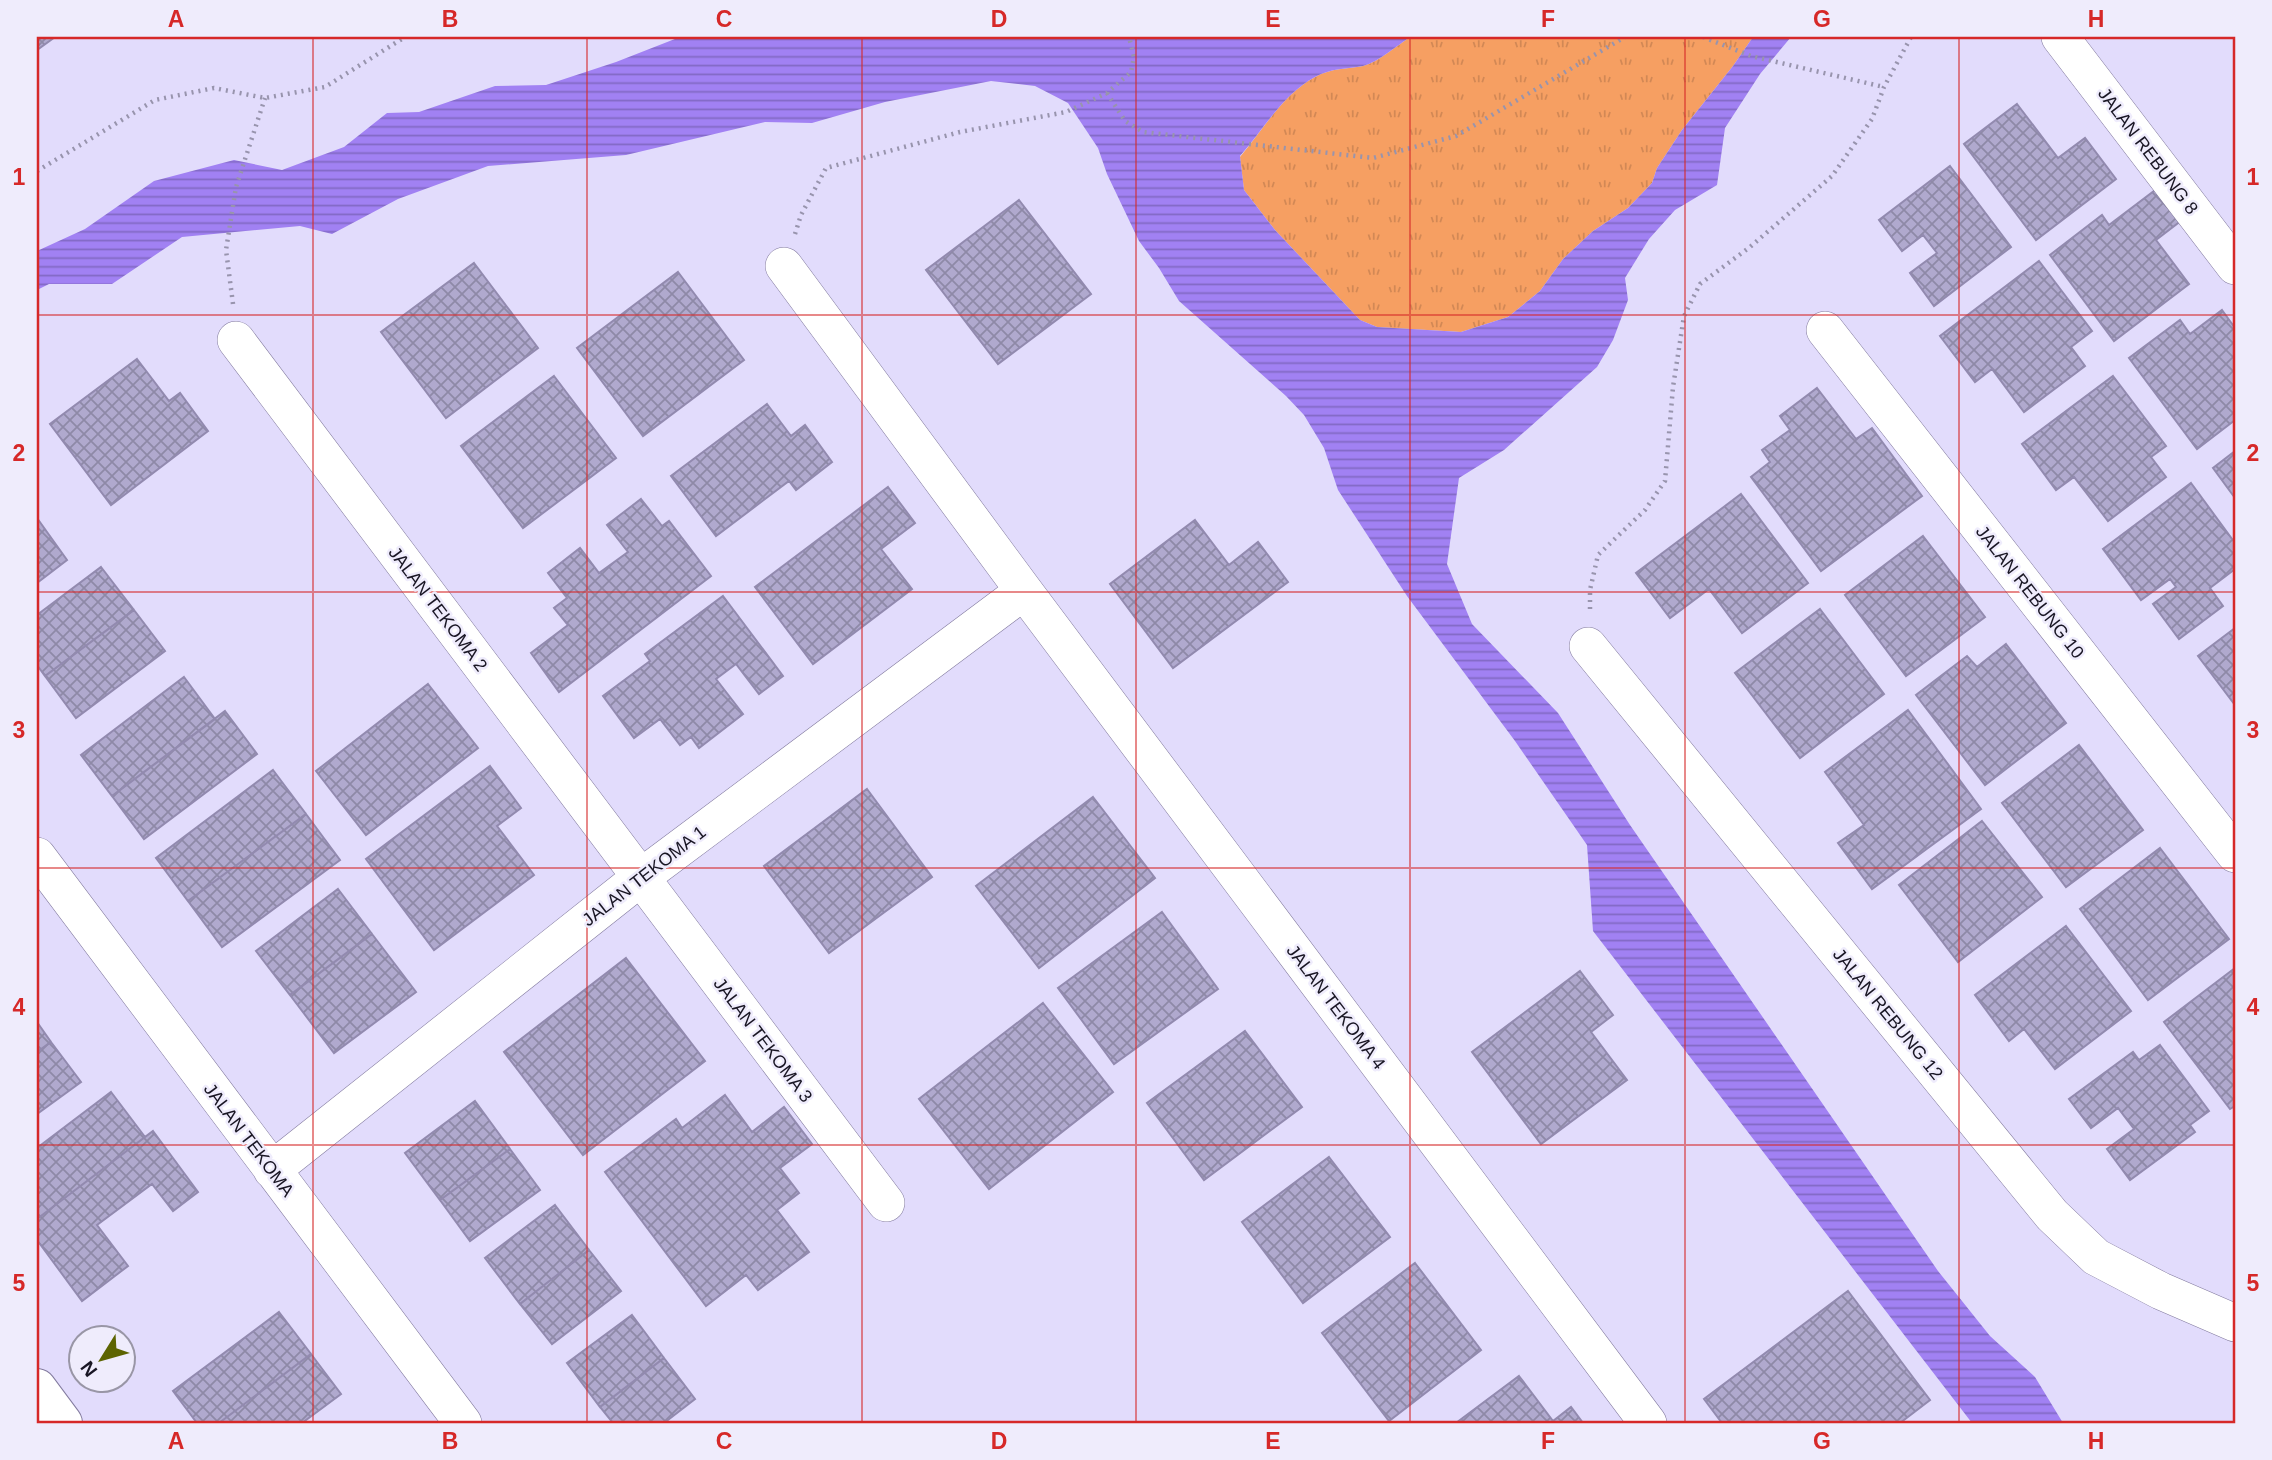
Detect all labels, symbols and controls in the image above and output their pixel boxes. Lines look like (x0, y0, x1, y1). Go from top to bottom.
text: A (168, 6, 184, 32)
text: B (442, 6, 458, 32)
text: C (716, 6, 732, 32)
text: D (991, 6, 1007, 32)
text: E (1265, 6, 1281, 32)
text: F (1541, 6, 1555, 32)
text: G (1813, 6, 1831, 32)
text: H (2088, 6, 2104, 32)
street label: JALAN REBUNG 8 (2094, 84, 2202, 218)
text: 1 (13, 164, 26, 190)
text: 1 (2247, 164, 2260, 190)
text: 2 (13, 440, 25, 466)
text: 2 (2247, 440, 2259, 466)
street label: JALAN REBUNG 10 (1972, 522, 2088, 662)
street label: JALAN TEKOMA 2 (385, 543, 491, 675)
text: 3 (13, 717, 25, 743)
text: 3 (2247, 717, 2259, 743)
street label: JALAN TEKOMA 1 (578, 822, 710, 930)
street label: JALAN TEKOMA 4 (1283, 941, 1389, 1073)
street label: JALAN REBUNG 12 (1829, 944, 1947, 1084)
street label: JALAN TEKOMA 3 (710, 974, 816, 1106)
text: 4 (13, 994, 26, 1020)
text: 4 (2247, 994, 2260, 1020)
street label: JALAN TEKOMA (200, 1079, 298, 1201)
text: 5 (13, 1270, 26, 1296)
text: 5 (2247, 1270, 2260, 1296)
north arrow (66, 1324, 136, 1394)
text: N (76, 1357, 101, 1381)
text: A (168, 1428, 184, 1454)
text: B (442, 1428, 458, 1454)
text: C (716, 1428, 732, 1454)
text: D (991, 1428, 1007, 1454)
text: E (1265, 1428, 1281, 1454)
text: F (1541, 1428, 1555, 1454)
text: G (1813, 1428, 1831, 1454)
text: H (2088, 1428, 2104, 1454)

